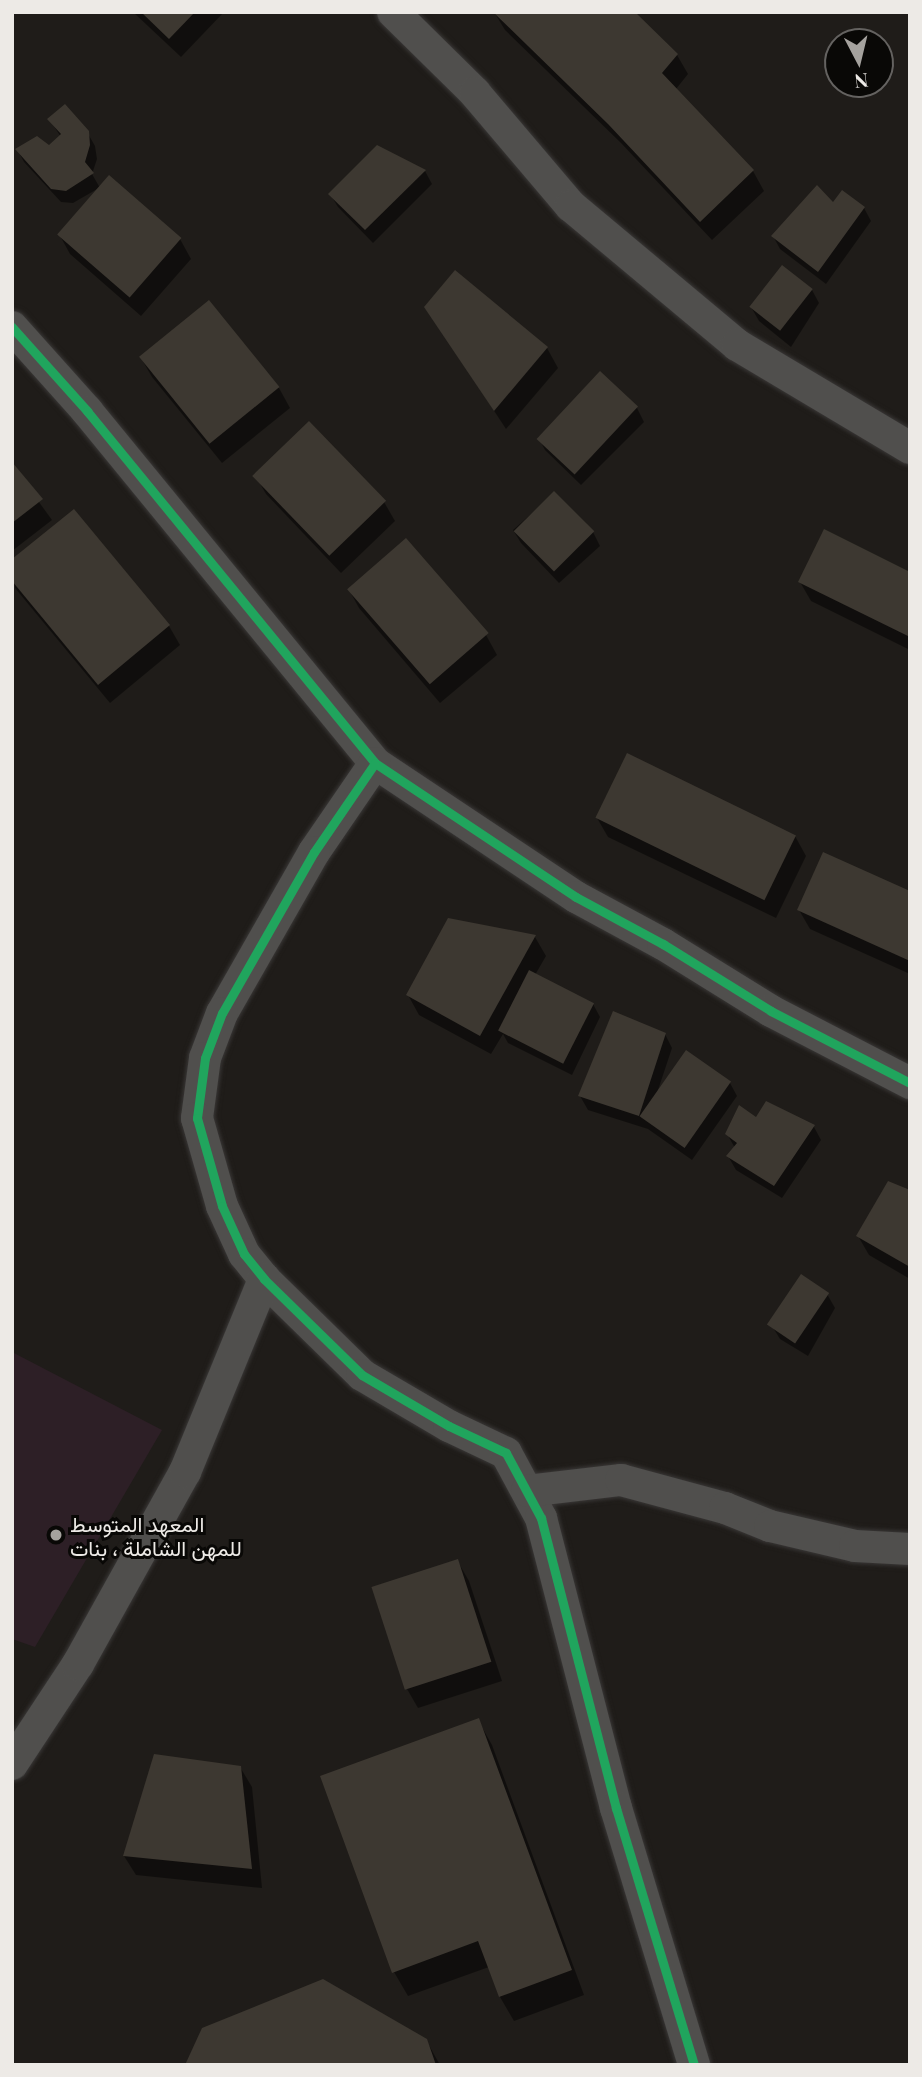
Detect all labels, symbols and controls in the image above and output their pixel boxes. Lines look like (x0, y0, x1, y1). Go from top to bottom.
north arrow (824, 28, 894, 98)
text: N (853, 68, 870, 96)
place label: المعهد المتوسط للمهن الشاملة ، بنات (70, 1510, 242, 1560)
marker: المعهد المتوسط للمهن الشاملة ، بنات (48, 1527, 64, 1543)

